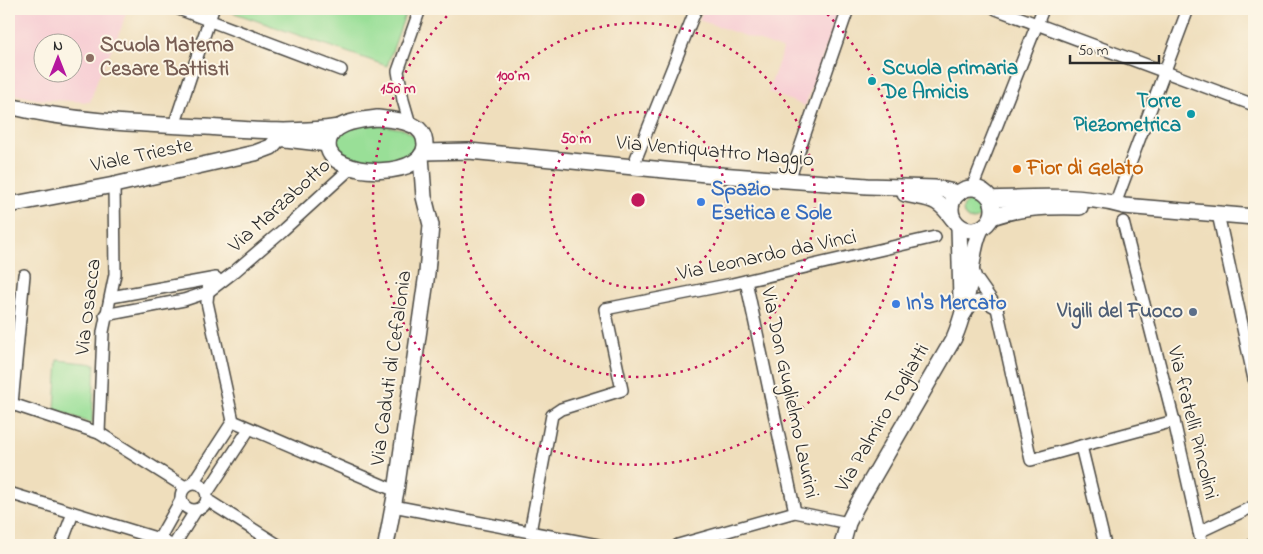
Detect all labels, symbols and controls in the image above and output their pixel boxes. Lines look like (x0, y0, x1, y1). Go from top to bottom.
place label: Scuola Materna Cesare Battisti (100, 31, 234, 85)
north arrow (32, 32, 82, 82)
scale bar (1070, 32, 1159, 64)
text: N (53, 36, 63, 57)
text: 50 m (1078, 40, 1109, 62)
marker: Scuola Materna Cesare Battisti (84, 52, 96, 64)
place label: Scuola primaria De Amicis (881, 54, 1018, 108)
text: 100 m (496, 65, 530, 87)
marker: Scuola primaria De Amicis (866, 75, 878, 87)
text: 150 m (380, 78, 416, 100)
place label: Torre Piezometrica (1073, 87, 1182, 141)
marker: Torre Piezometrica (1185, 108, 1197, 120)
text: 50 m (561, 128, 592, 150)
street label: Via Ventiquattro Maggio (614, 128, 815, 178)
street label: Viale Trieste (87, 130, 196, 182)
street label: Via Marzabotto (221, 152, 338, 261)
place label: Fior di Gelato (1026, 154, 1143, 184)
marker: Fior di Gelato (1011, 163, 1023, 175)
place label: Spazio Esetica e Sole (711, 175, 833, 229)
centre of rings (629, 191, 647, 209)
marker: Spazio Esetica e Sole (695, 196, 707, 208)
street label: Via Leonardo da Vinci (674, 222, 859, 290)
street label: Via Osacca (68, 257, 110, 358)
street label: Via Caduti di Cefalonia (363, 268, 421, 469)
street label: Via Don Guglielmo Laurini (750, 284, 826, 502)
place label: In's Mercato (906, 289, 1007, 319)
place label: Vigili del Fuoco (1056, 297, 1183, 329)
marker: In's Mercato (890, 298, 902, 310)
marker: Vigili del Fuoco (1187, 306, 1199, 318)
street label: Via Palmiro Togliatti (828, 338, 939, 500)
street label: Via fratelli Pincolini (1158, 342, 1226, 503)

